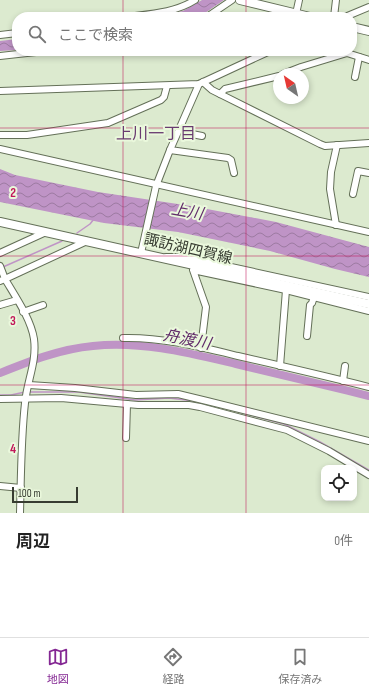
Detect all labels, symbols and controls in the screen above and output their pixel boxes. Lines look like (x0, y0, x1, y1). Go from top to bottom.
search box (12, 12, 357, 56)
icon: search (26, 23, 48, 45)
text: ここで検索 (58, 26, 133, 45)
north arrow (273, 68, 309, 104)
district label: 上川一丁目 (116, 125, 196, 144)
text: 2 (10, 185, 16, 201)
water label: 上川 (170, 200, 206, 224)
street label: 諏訪湖四賀線 (142, 230, 234, 268)
text: 3 (10, 313, 16, 329)
water label: 舟渡川 (162, 326, 214, 354)
text: 4 (10, 441, 16, 457)
map controls (321, 465, 357, 501)
button: locate (321, 465, 357, 501)
scale bar (12, 485, 78, 504)
text: 100 m (18, 487, 40, 500)
text: 周辺 (16, 532, 50, 552)
text: 0件 (334, 533, 353, 549)
tab: 地図 (47, 646, 69, 686)
tab: 経路 (162, 646, 184, 686)
tab: 保存済み (278, 646, 322, 686)

